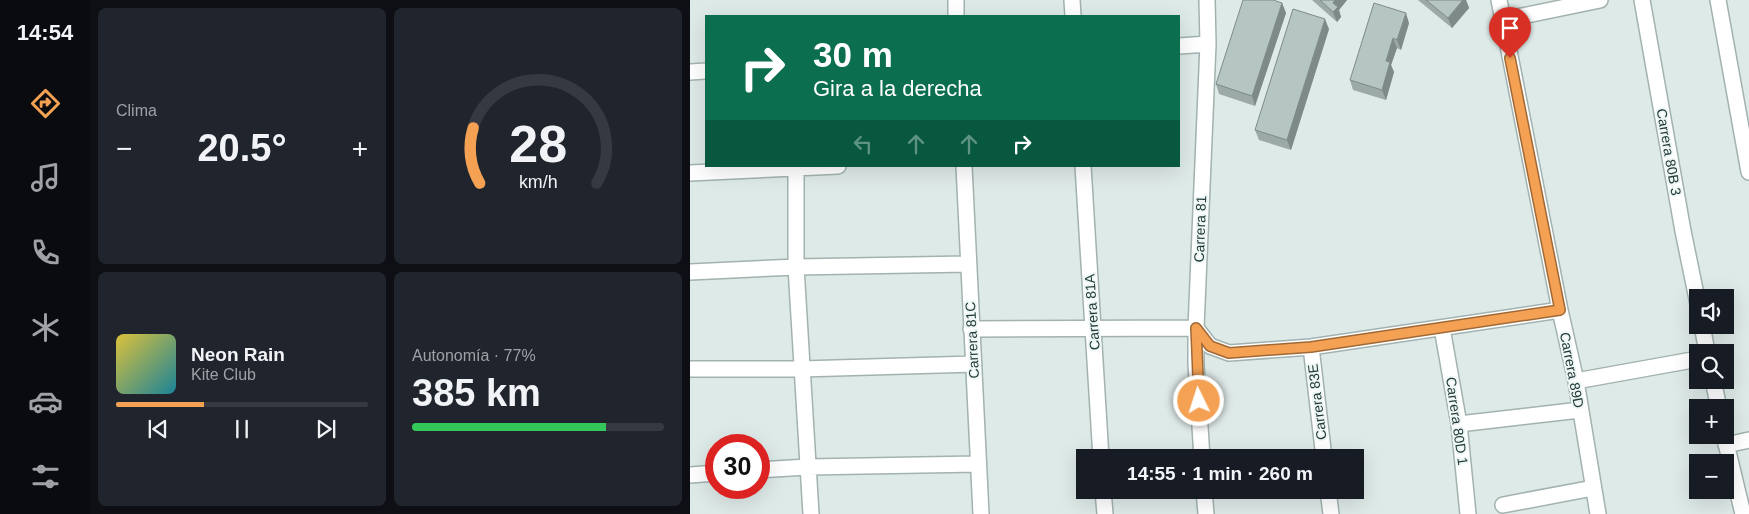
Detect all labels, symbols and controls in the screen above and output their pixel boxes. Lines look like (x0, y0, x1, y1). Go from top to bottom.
pin (1489, 7, 1531, 58)
icon: arrive (1496, 14, 1524, 42)
text: 14:54 (17, 20, 73, 45)
icon: right (730, 35, 795, 100)
text: 30 m (813, 35, 893, 74)
text: Gira a la derecha (813, 76, 982, 101)
icon: directions (28, 86, 63, 121)
text: Clima (116, 102, 157, 119)
street label: Carrera 80B 3 (1653, 107, 1685, 197)
text: 28 (509, 115, 567, 173)
text: 20.5° (197, 127, 287, 169)
icon: left (849, 130, 877, 158)
icon: ahead (902, 130, 930, 158)
icon: ahead (955, 130, 983, 158)
icon: right (1008, 130, 1036, 158)
text: − (116, 133, 132, 164)
text: + (352, 133, 368, 164)
icon: music (28, 160, 63, 195)
text: km/h (519, 172, 557, 192)
street label: Carrera 81 (1191, 195, 1209, 263)
icon: phone (28, 235, 63, 270)
street label: Carrera 81A (1081, 273, 1103, 351)
map controls (1689, 289, 1734, 499)
button: sound (1689, 289, 1734, 334)
street label: Carrera 81C (962, 301, 982, 379)
icon: climate (28, 310, 63, 345)
street label: Carrera 89D (1557, 331, 1587, 409)
text: Neon Rain (191, 344, 285, 365)
button: search (1689, 344, 1734, 389)
text: Autonomía · 77% (412, 347, 536, 364)
street label: Carrera 83E (1304, 363, 1330, 441)
text: Kite Club (191, 366, 256, 383)
text: 385 km (412, 372, 541, 414)
position arrow (1172, 374, 1224, 426)
street label: Carrera 80D 1 (1443, 376, 1471, 466)
icon: car (28, 384, 63, 419)
button: + (1689, 399, 1734, 444)
icon: previous (144, 415, 172, 443)
icon: pause (228, 415, 256, 443)
icon: next (312, 415, 340, 443)
speed limit sign: 30 (705, 434, 770, 499)
button: − (1689, 454, 1734, 499)
icon: filters (28, 459, 63, 494)
text: 14:55 · 1 min · 260 m (1127, 463, 1313, 484)

